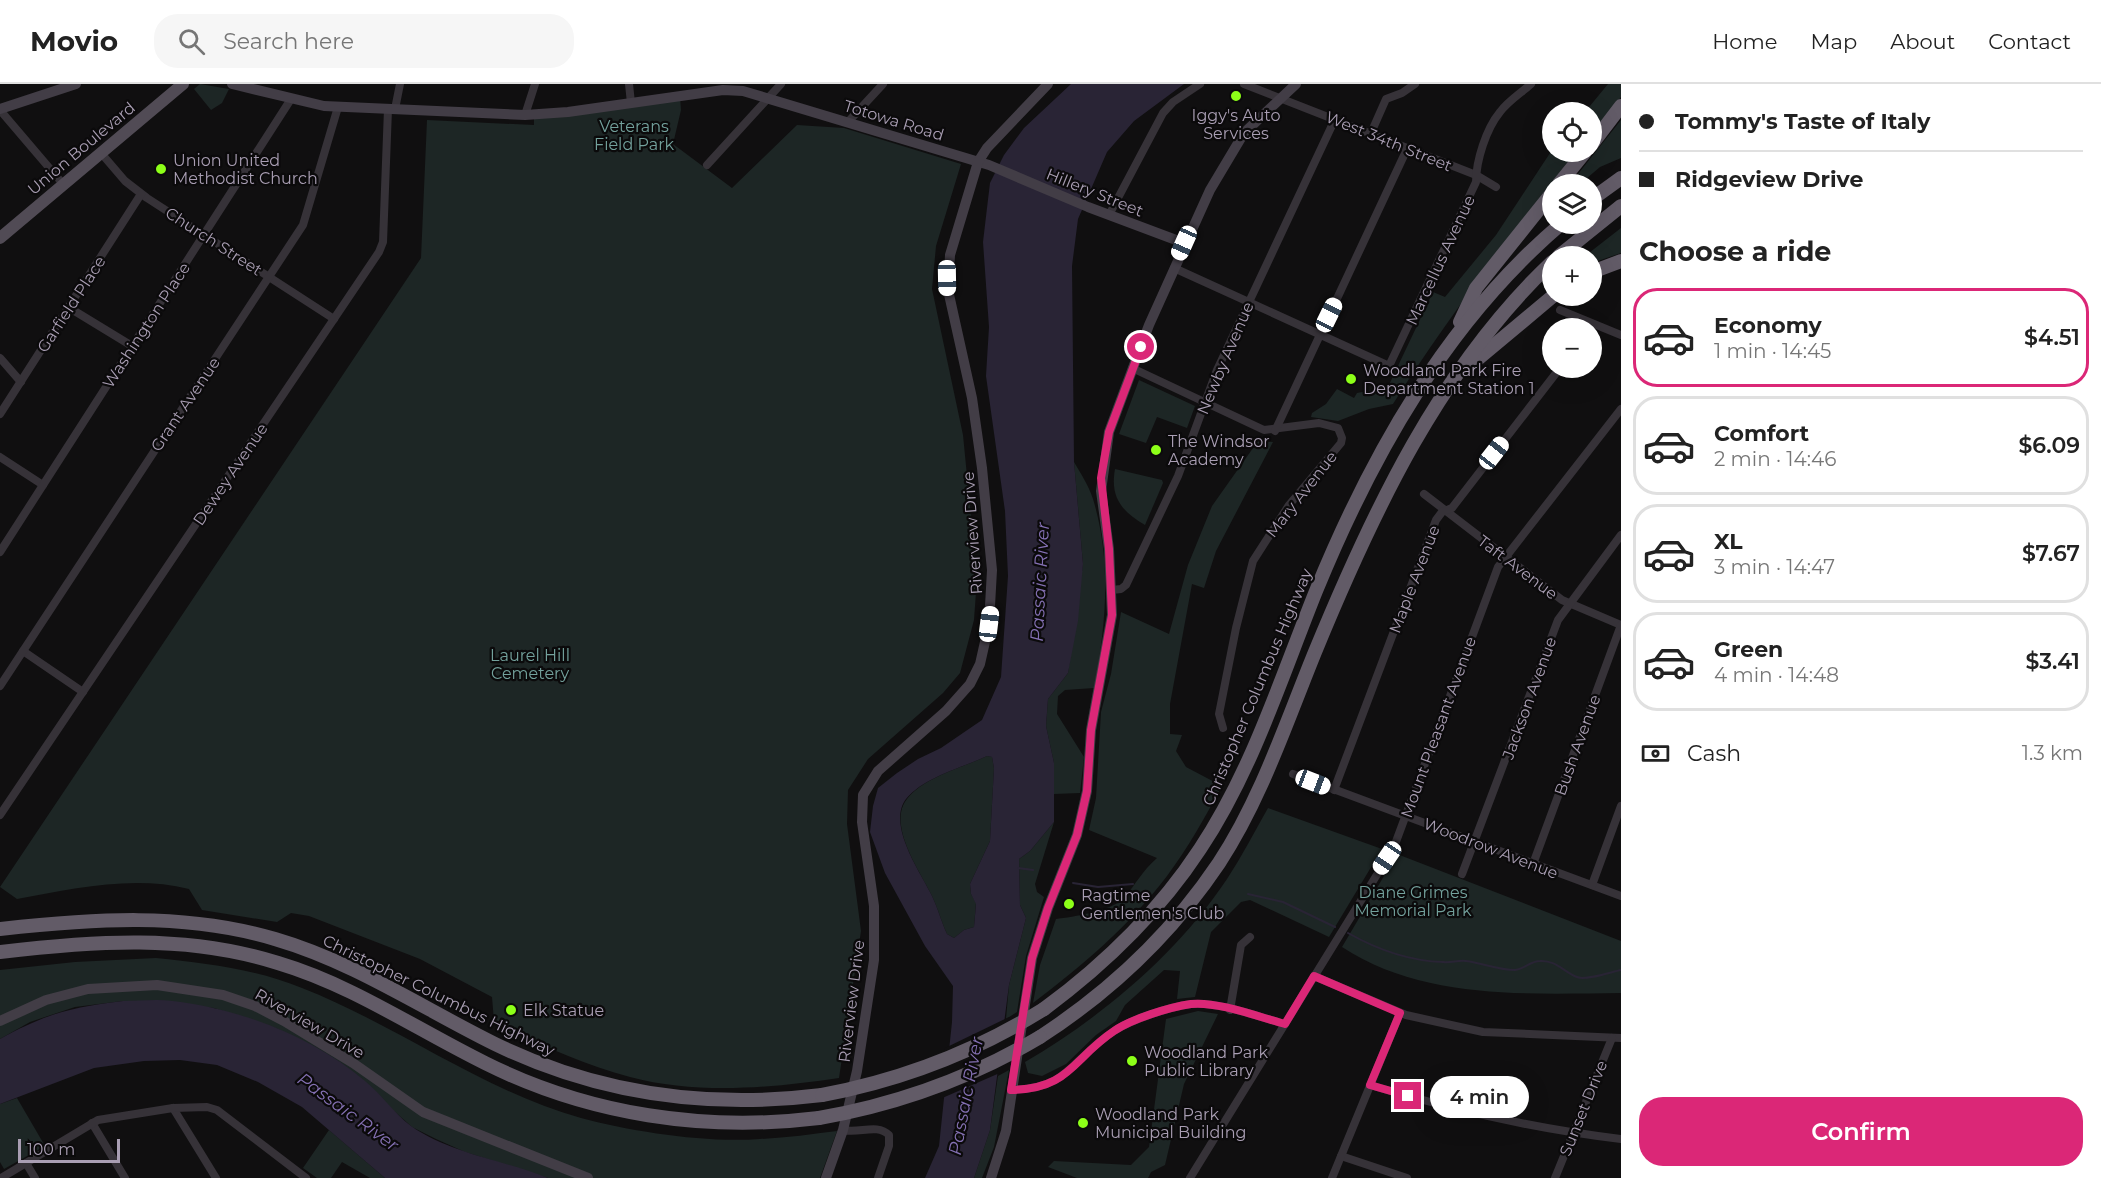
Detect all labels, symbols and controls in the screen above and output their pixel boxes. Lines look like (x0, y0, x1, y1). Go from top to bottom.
search box (154, 14, 574, 68)
text: Movio (30, 24, 118, 58)
icon: search (175, 25, 208, 58)
text: Search here (223, 28, 354, 55)
text: Home (1712, 29, 1777, 54)
text: Map (1810, 29, 1857, 54)
text: About (1890, 29, 1955, 54)
text: Contact (1988, 29, 2071, 54)
marker: Iggy's Auto Services (1229, 89, 1243, 103)
street label: Totowa Road (842, 96, 946, 145)
street label: Union Boulevard (24, 98, 139, 199)
map controls (1542, 102, 1602, 378)
button: locate (1542, 102, 1602, 162)
place label: Iggy's Auto Services (1192, 106, 1280, 143)
street label: West 34th Street (1323, 107, 1455, 176)
text: Tommy's Taste of Italy (1675, 108, 1930, 135)
park label: Veterans Field Park (594, 117, 674, 154)
place label: Union United Methodist Church (173, 151, 318, 188)
marker: Union United Methodist Church (154, 162, 168, 176)
street label: Hillery Street (1043, 164, 1147, 221)
text: Ridgeview Drive (1675, 166, 1863, 193)
button: layers (1542, 174, 1602, 234)
street label: Marcellus Avenue (1402, 192, 1479, 328)
street label: Church Street (162, 203, 266, 280)
car (1168, 223, 1200, 263)
text: Choose a ride (1639, 235, 1831, 268)
button: + (1542, 246, 1602, 306)
street label: Garfield Place (33, 253, 110, 356)
street label: Washington Place (99, 259, 194, 392)
car (938, 260, 956, 296)
car (1313, 295, 1345, 335)
street label: Newby Avenue (1193, 299, 1258, 417)
icon: car (1642, 311, 1696, 365)
text: Economy (1714, 312, 1822, 339)
button: − (1542, 318, 1602, 378)
text: $4.51 (2024, 324, 2080, 351)
route start (1127, 333, 1154, 360)
text: 1 min · 14:45 (1714, 339, 1831, 363)
street label: Grant Avenue (147, 354, 224, 455)
place label: Woodland Park Fire Department Station 1 (1363, 361, 1534, 398)
marker: Woodland Park Fire Department Station 1 (1344, 372, 1358, 386)
street label: Dewey Avenue (189, 419, 272, 529)
icon: car (1642, 419, 1696, 473)
text: Comfort (1714, 420, 1809, 447)
place label: The Windsor Academy (1168, 432, 1270, 469)
text: $6.09 (2018, 432, 2080, 459)
car (1476, 433, 1512, 473)
marker: The Windsor Academy (1149, 443, 1163, 457)
street label: Mary Avenue (1262, 447, 1341, 541)
text: 2 min · 14:46 (1714, 447, 1836, 471)
street label: Riverview Drive (959, 471, 986, 595)
water label: Passaic River (1026, 521, 1054, 642)
street label: Maple Avenue (1385, 523, 1444, 636)
icon: car (1642, 527, 1696, 581)
text: XL (1714, 528, 1743, 555)
street label: Taft Avenue (1474, 531, 1561, 603)
text: $7.67 (2022, 540, 2080, 567)
text: 3 min · 14:47 (1714, 555, 1835, 579)
street label: Christopher Columbus Highway (1199, 565, 1316, 809)
car (978, 605, 1000, 643)
street label: Mount Pleasant Avenue (1397, 634, 1480, 820)
street label: Jackson Avenue (1498, 634, 1560, 763)
icon: car (1642, 635, 1696, 689)
text: Green (1714, 636, 1783, 663)
park label: Laurel Hill Cemetery (490, 646, 570, 683)
text: $3.41 (2025, 648, 2080, 675)
text: 4 min · 14:48 (1714, 663, 1839, 687)
street label: Bush Avenue (1550, 692, 1605, 798)
icon: cash (1639, 737, 1672, 770)
text: Cash (1687, 740, 1741, 767)
text: 1.3 km (2022, 741, 2083, 765)
car (1293, 767, 1333, 797)
street label: Woodrow Avenue (1421, 814, 1561, 883)
car (1369, 838, 1405, 878)
park label: Diane Grimes Memorial Park (1354, 883, 1472, 920)
place label: Ragtime Gentlemen's Club (1081, 886, 1224, 923)
marker: Ragtime Gentlemen's Club (1062, 897, 1076, 911)
street label: Christopher Columbus Highway (320, 931, 558, 1060)
street label: Riverview Drive (835, 939, 868, 1063)
street label: Riverview Drive (252, 984, 368, 1062)
place label: Elk Statue (523, 1001, 604, 1020)
marker: Elk Statue (504, 1003, 518, 1017)
water label: Passaic River (944, 1034, 988, 1157)
place label: Woodland Park Public Library (1144, 1043, 1268, 1080)
marker: Woodland Park Public Library (1125, 1054, 1139, 1068)
street label: Sunset Drive (1556, 1058, 1611, 1159)
water label: Passaic River (293, 1068, 404, 1157)
callout: 4 min (1429, 1075, 1528, 1117)
route end (1394, 1082, 1421, 1109)
text: 4 min (1450, 1085, 1509, 1109)
button: Confirm (1639, 1097, 2083, 1166)
place label: Woodland Park Municipal Building (1095, 1105, 1246, 1142)
marker: Woodland Park Municipal Building (1076, 1116, 1090, 1130)
scale bar (18, 1136, 120, 1164)
text: 100 m (27, 1140, 75, 1159)

